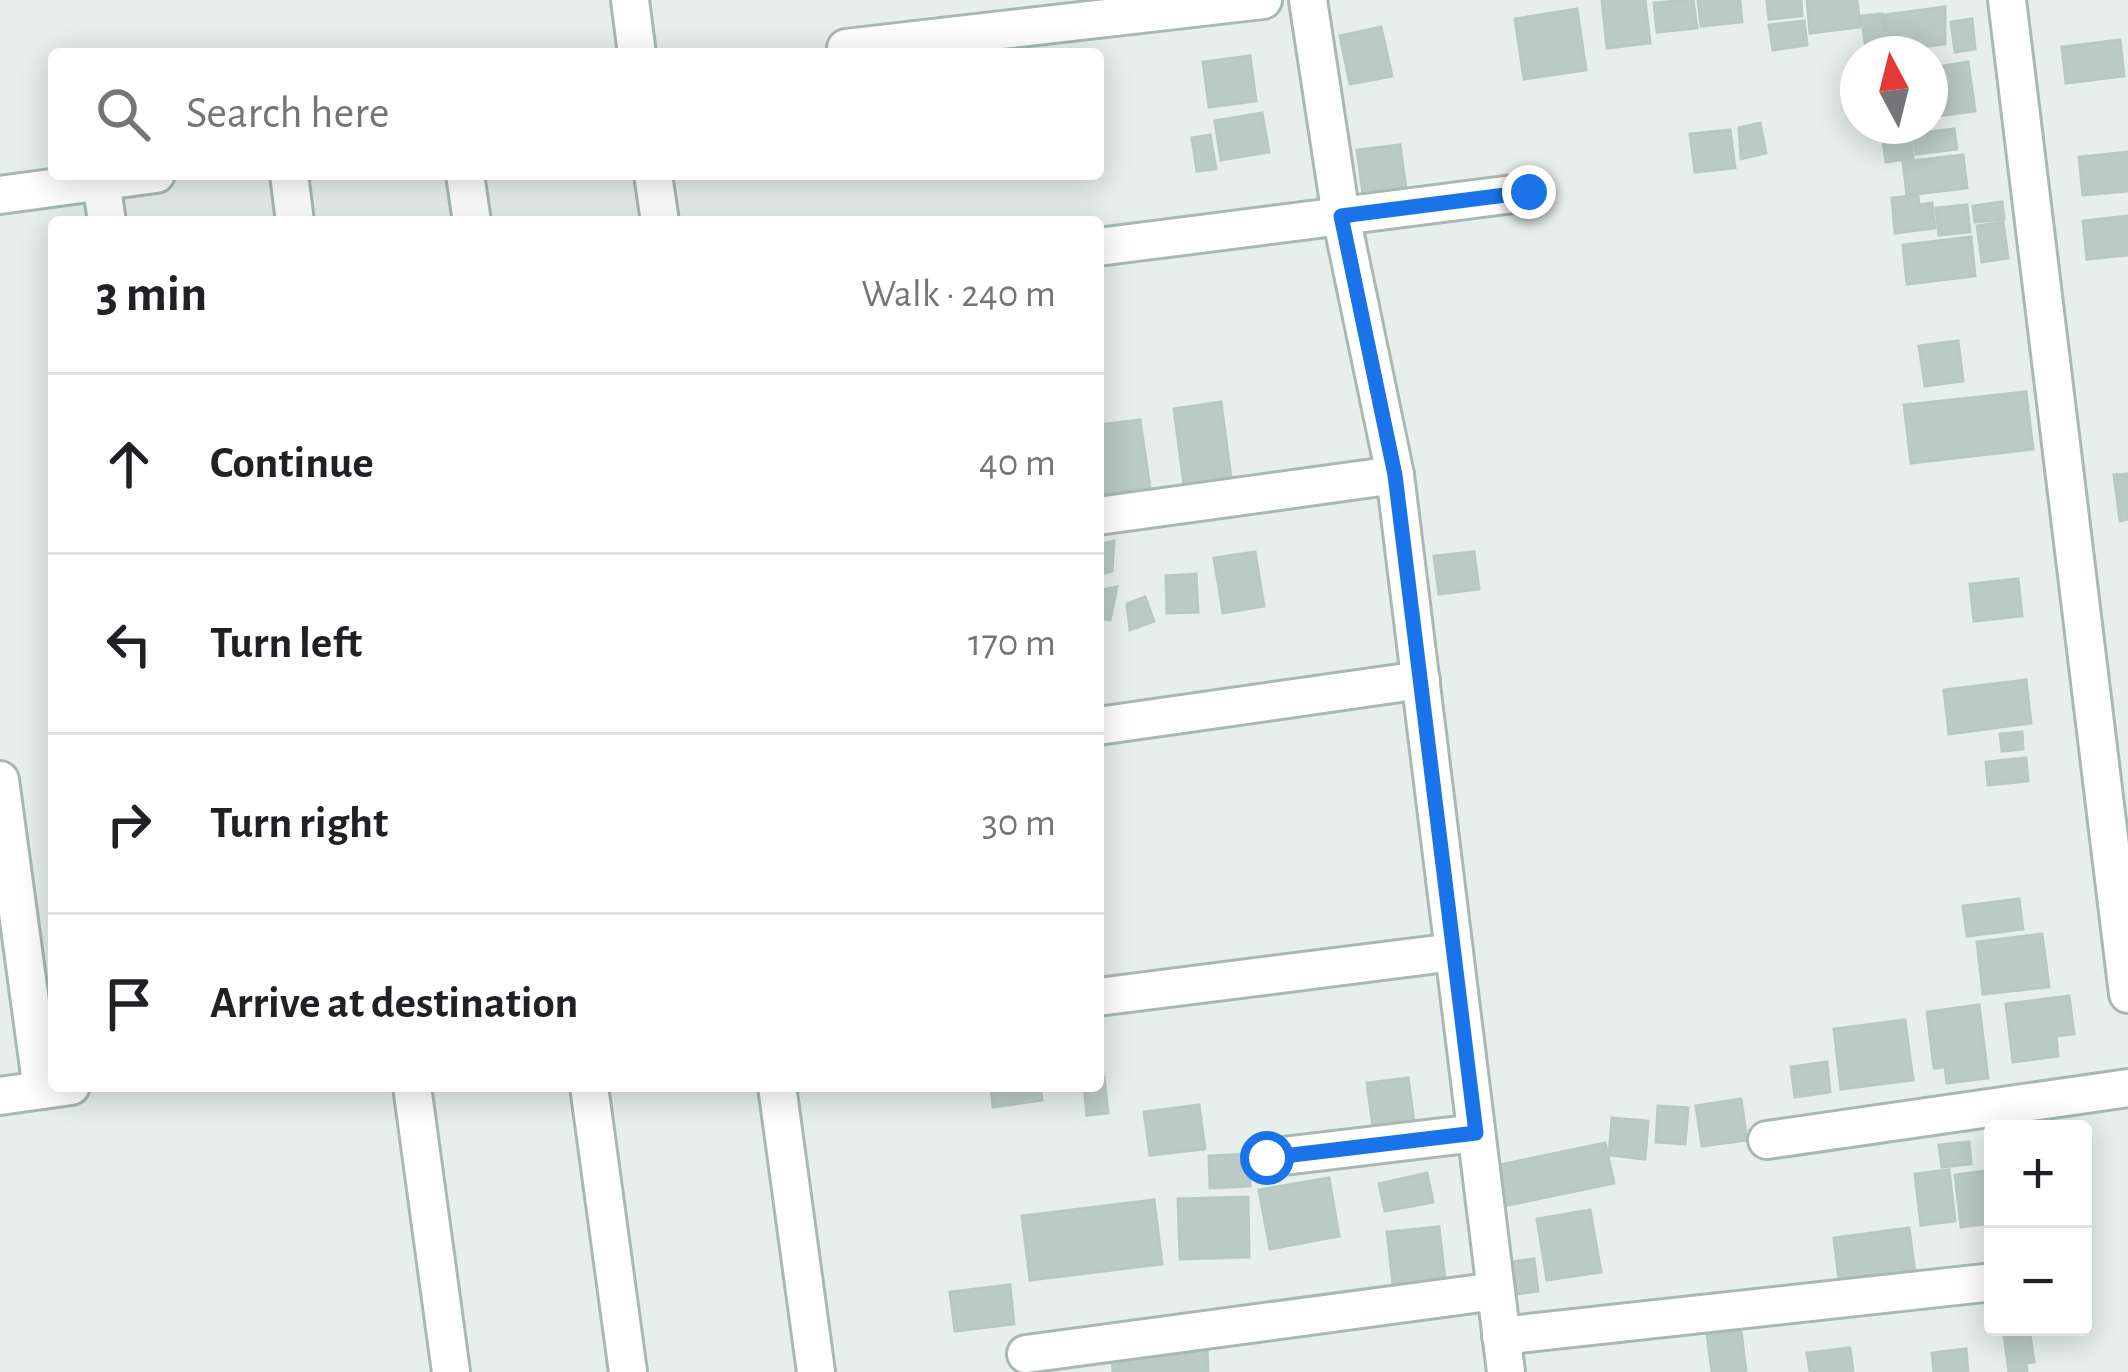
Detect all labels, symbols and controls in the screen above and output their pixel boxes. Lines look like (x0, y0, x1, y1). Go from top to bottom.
north arrow (1840, 36, 1948, 144)
search box (48, 48, 1104, 180)
icon: search (90, 81, 156, 147)
text: Search here (186, 91, 389, 136)
route end (1502, 165, 1556, 219)
text: 3 min (96, 269, 207, 320)
text: Walk · 240 m (861, 275, 1056, 314)
icon: ahead (96, 431, 162, 497)
text: Continue (210, 441, 374, 486)
text: 40 m (979, 444, 1056, 483)
icon: left (96, 611, 162, 677)
text: Turn left (210, 621, 362, 666)
text: 170 m (968, 624, 1056, 663)
icon: right (96, 791, 162, 857)
text: Turn right (210, 801, 388, 846)
text: 30 m (982, 804, 1056, 843)
icon: arrive (96, 971, 162, 1037)
text: Arrive at destination (210, 981, 578, 1026)
map controls (1984, 1120, 2092, 1336)
button: + (1984, 1120, 2092, 1228)
route start (1240, 1131, 1294, 1185)
button: − (1984, 1228, 2092, 1336)

